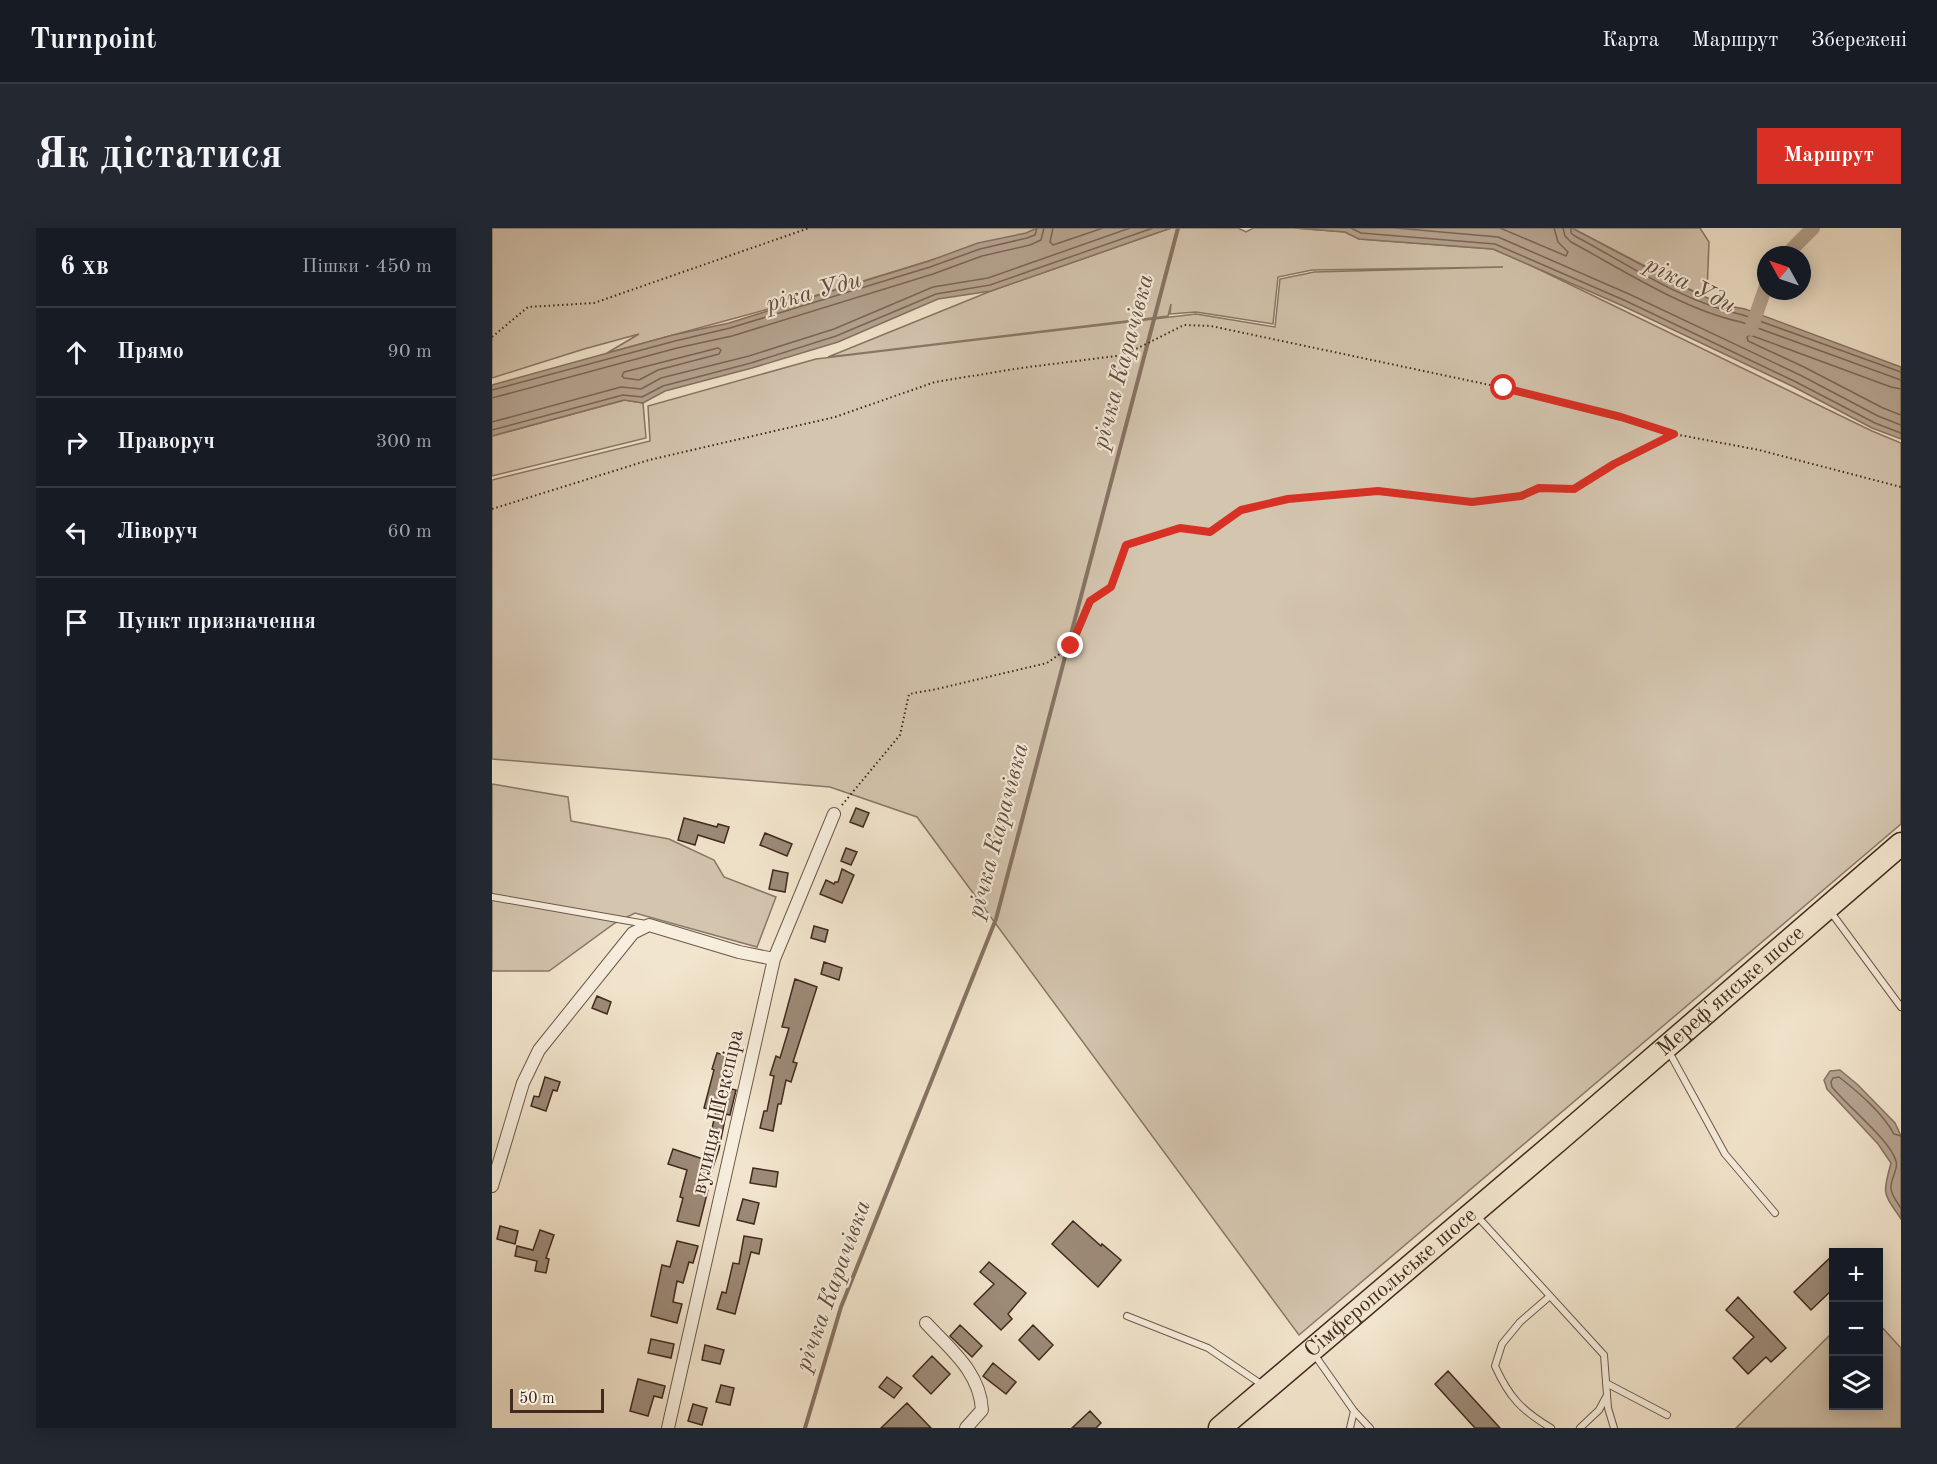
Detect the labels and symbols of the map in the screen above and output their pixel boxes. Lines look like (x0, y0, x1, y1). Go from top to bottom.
north arrow (1757, 246, 1811, 300)
water label: ріка Уди (1639, 252, 1739, 319)
water label: ріка Уди (762, 269, 865, 318)
water label: річка Карачівка (1089, 272, 1159, 454)
route start (1490, 374, 1516, 400)
route end (1057, 632, 1083, 658)
water label: річка Карачівка (964, 741, 1034, 923)
street label: Мереф'янське шосе (1653, 922, 1809, 1061)
street label: вулиця Шекспіра (688, 1027, 748, 1197)
water label: річка Карачівка (791, 1197, 876, 1377)
street label: Сімферопольське шосе (1300, 1204, 1481, 1362)
scale bar (510, 1386, 604, 1414)

